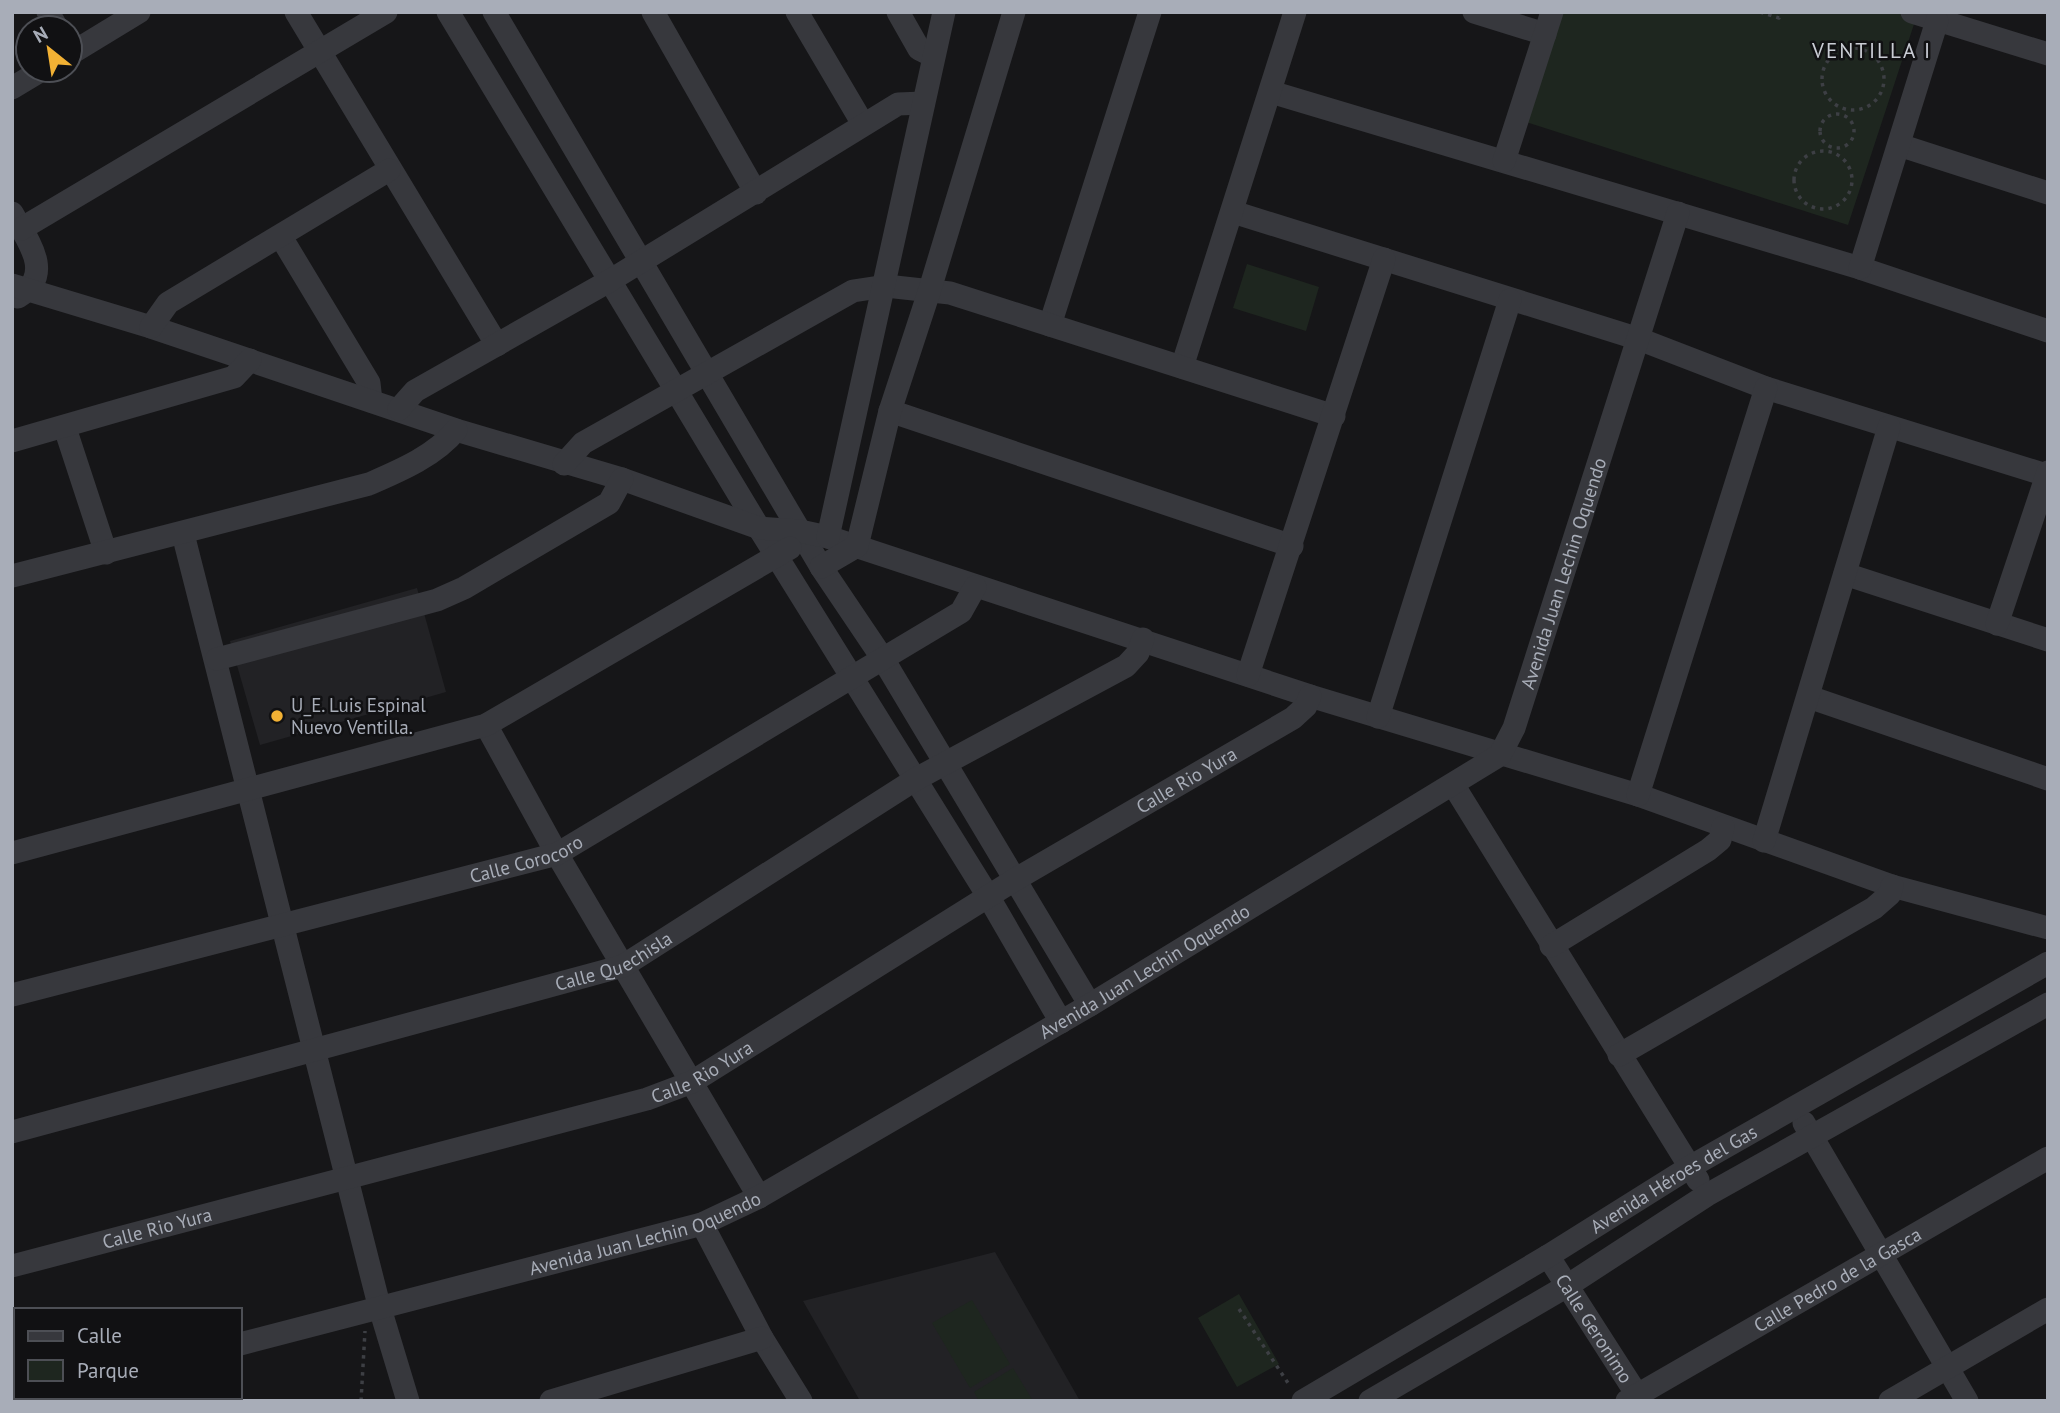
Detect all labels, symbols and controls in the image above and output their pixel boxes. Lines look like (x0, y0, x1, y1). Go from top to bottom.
north arrow (14, 14, 84, 84)
text: N (29, 21, 52, 48)
district label: VENTILLA I (1811, 37, 1932, 64)
street label: Avenida Juan Lechin Oquendo (1515, 455, 1611, 692)
place label: U_E. Luis Espinal Nuevo Ventilla. (291, 693, 426, 739)
marker: U_E. Luis Espinal Nuevo Ventilla. (269, 708, 285, 724)
street label: Calle Rio Yura (1132, 741, 1241, 819)
street label: Calle Corocoro (467, 829, 587, 888)
street label: Avenida Juan Lechin Oquendo (1035, 899, 1254, 1044)
street label: Calle Quechisla (552, 926, 676, 996)
street label: Calle Rio Yura (648, 1035, 757, 1108)
street label: Avenida Héroes del Gas (1586, 1119, 1761, 1239)
street label: Avenida Juan Lechin Oquendo (527, 1186, 765, 1280)
street label: Calle Rio Yura (100, 1202, 214, 1254)
street label: Calle Pedro de la Gasca (1749, 1222, 1926, 1337)
street label: Calle Geronimo (1551, 1269, 1638, 1387)
legend (14, 1308, 242, 1399)
text: Calle (77, 1322, 122, 1349)
text: Parque (77, 1357, 139, 1384)

